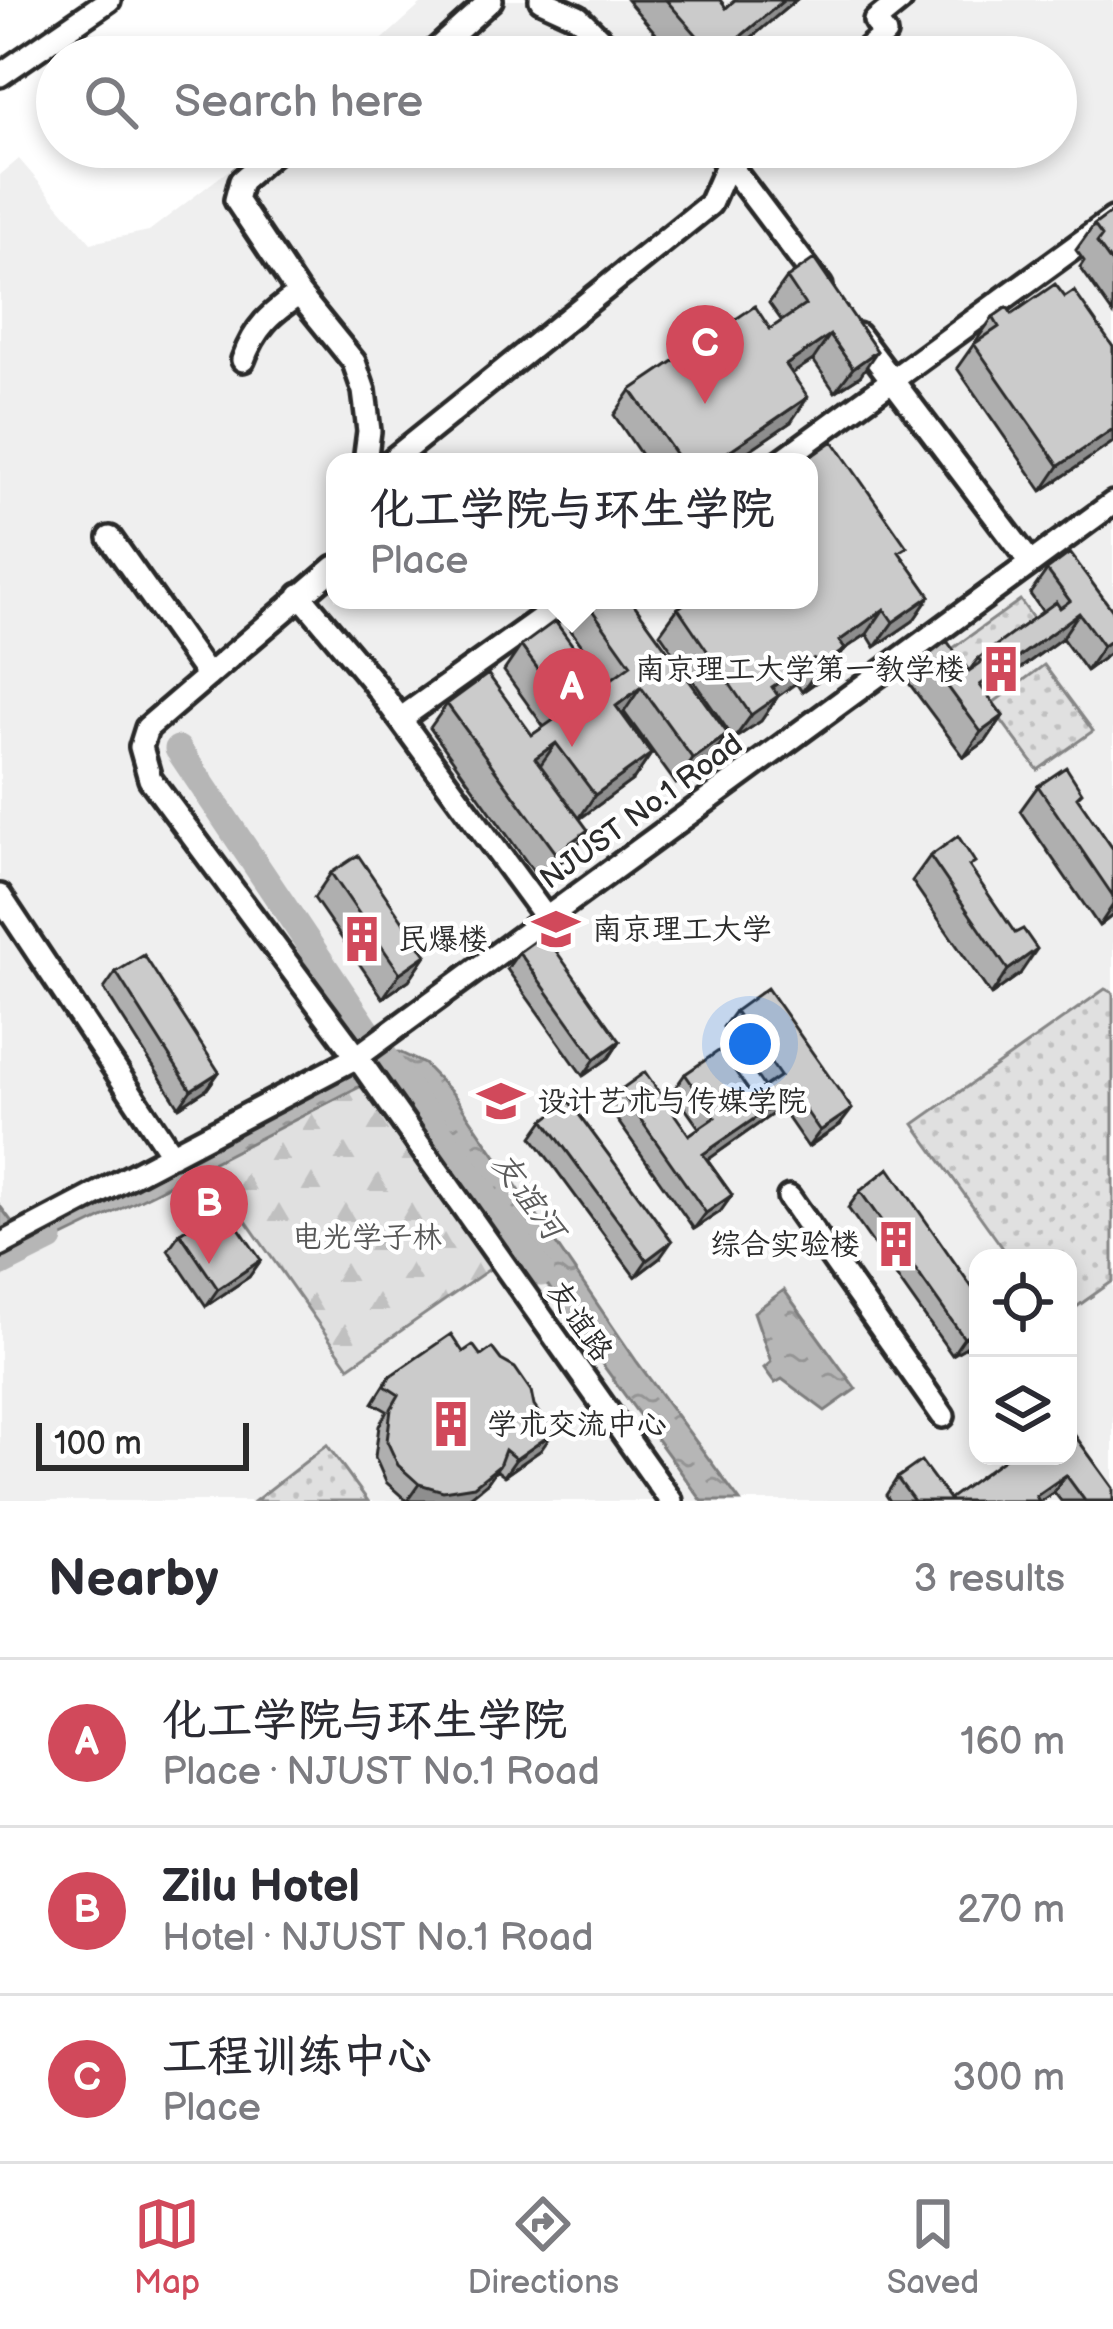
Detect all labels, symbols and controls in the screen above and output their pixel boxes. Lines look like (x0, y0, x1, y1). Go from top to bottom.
search box (36, 36, 1077, 168)
icon: search (78, 69, 144, 135)
text: Search here (174, 75, 423, 130)
pin: C (666, 305, 744, 404)
popup (326, 453, 818, 609)
text: 化工学院与环生学院 (369, 483, 775, 538)
text: Place (369, 538, 468, 585)
building icon: 南京理工大学第一教学楼 (976, 644, 1026, 694)
pin: A (533, 648, 611, 747)
place label: 南京理工大学第一教学楼 (635, 652, 965, 688)
street label: NJUST No.1 Road (533, 726, 750, 897)
school or university icon: 南京理工大学 (531, 904, 581, 954)
place label: 南京理工大学 (592, 912, 772, 948)
building icon: 民爆楼 (337, 914, 387, 964)
place label: 民爆楼 (398, 922, 488, 958)
your location (720, 1014, 780, 1074)
school or university icon: 设计艺术与传媒学院 (476, 1076, 526, 1126)
place label: 设计艺术与传媒学院 (537, 1084, 807, 1120)
water label: 友谊河 (482, 1144, 576, 1252)
pin: B (170, 1165, 248, 1264)
building icon: 综合实验楼 (871, 1219, 921, 1269)
park label: 电光学子林 (292, 1220, 442, 1256)
place label: 综合实验楼 (710, 1227, 860, 1263)
map controls (969, 1249, 1077, 1465)
button: locate (969, 1249, 1077, 1357)
street label: 友谊路 (539, 1274, 620, 1369)
button: layers (969, 1357, 1077, 1465)
building icon: 学术交流中心 (426, 1399, 476, 1449)
place label: 学术交流中心 (487, 1407, 667, 1443)
scale bar (36, 1417, 249, 1470)
text: 100 m (54, 1424, 142, 1464)
text: Nearby (48, 1549, 219, 1610)
text: 3 results (913, 1556, 1065, 1603)
text: 化工学院与环生学院 (162, 1694, 567, 1749)
text: A (75, 1719, 99, 1766)
text: 160 m (960, 1719, 1065, 1766)
text: Place · NJUST No.1 Road (162, 1749, 600, 1796)
text: Zilu Hotel (162, 1860, 360, 1915)
text: B (73, 1887, 101, 1934)
text: 270 m (957, 1887, 1065, 1934)
text: Hotel · NJUST No.1 Road (162, 1915, 594, 1962)
text: 工程训练中心 (162, 2030, 432, 2085)
text: C (73, 2055, 101, 2102)
text: 300 m (952, 2055, 1065, 2102)
text: Place (162, 2085, 261, 2132)
tab: Map (134, 2191, 200, 2303)
tab: Directions (467, 2191, 619, 2303)
tab: Saved (887, 2191, 979, 2303)

